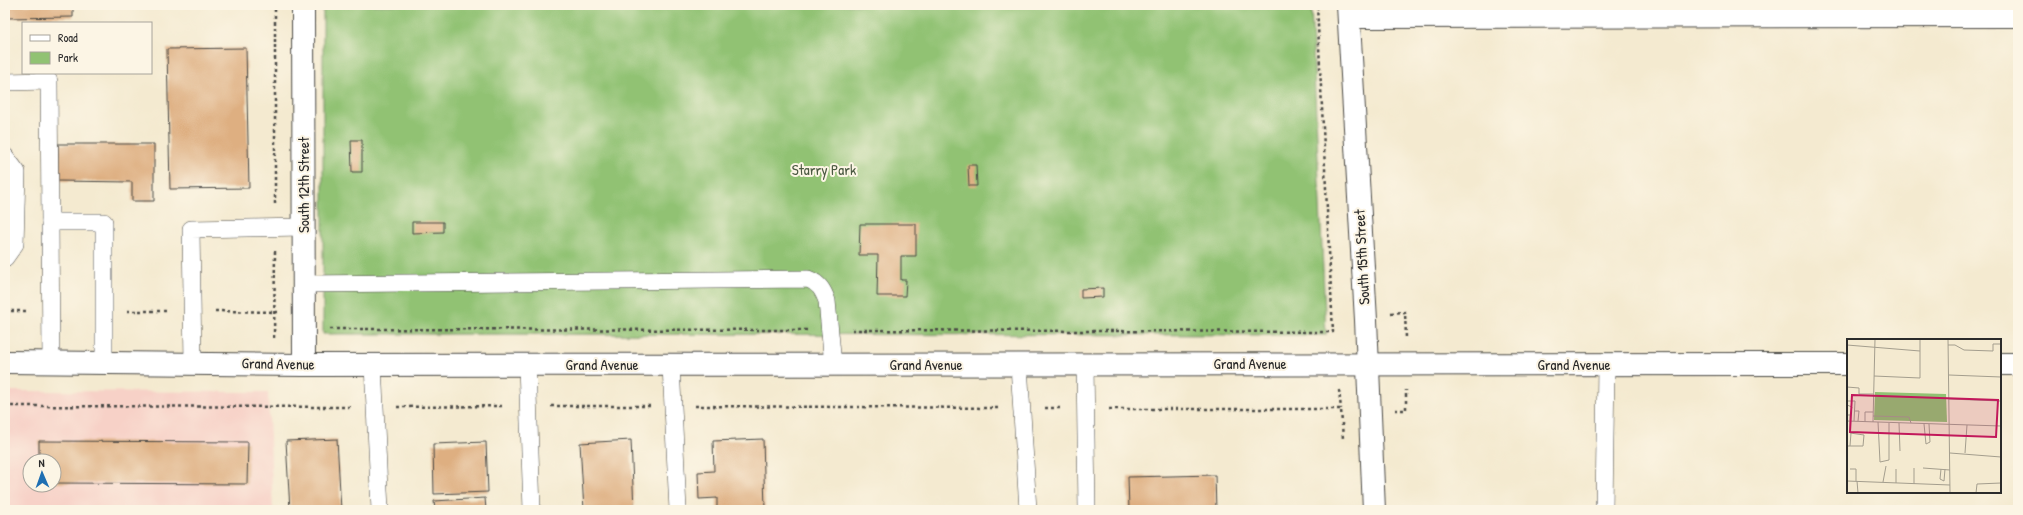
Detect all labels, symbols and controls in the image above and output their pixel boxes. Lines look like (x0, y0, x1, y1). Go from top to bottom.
legend (22, 22, 152, 74)
text: Road (58, 29, 78, 46)
text: Park (58, 49, 78, 66)
street label: South 12th Street (293, 136, 314, 233)
park label: Starry Park (792, 159, 856, 180)
street label: South 15th Street (1348, 208, 1374, 305)
inset map (1847, 339, 2001, 493)
street label: Grand Avenue (241, 352, 315, 375)
street label: Grand Avenue (1214, 353, 1287, 374)
street label: Grand Avenue (566, 354, 639, 375)
street label: Grand Avenue (890, 354, 963, 375)
street label: Grand Avenue (1538, 354, 1611, 375)
north arrow (22, 453, 62, 493)
text: N (38, 456, 45, 470)

